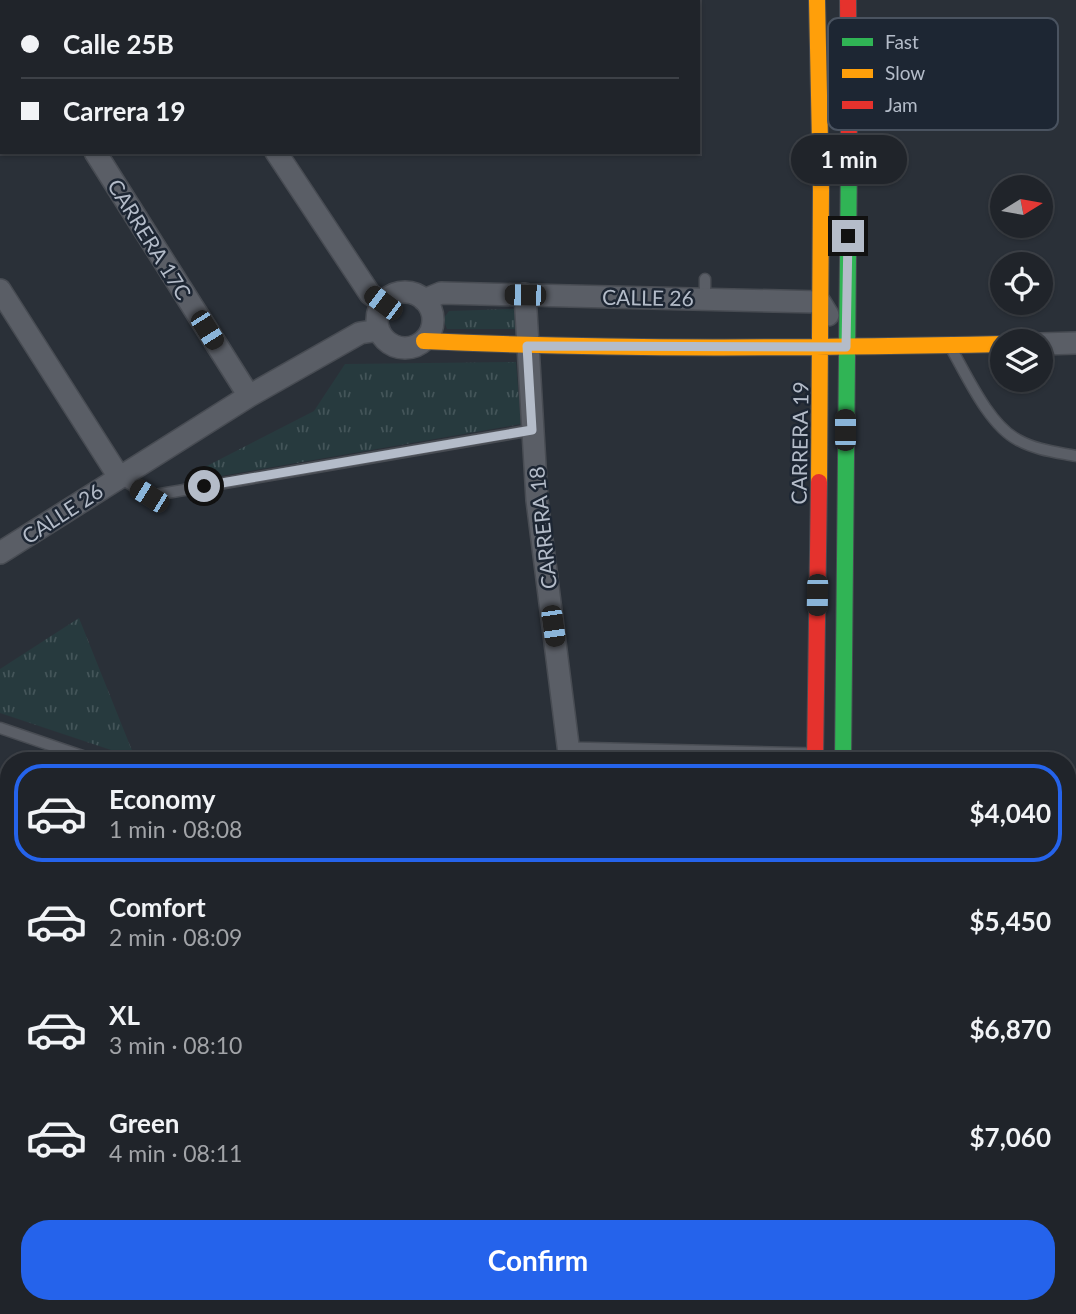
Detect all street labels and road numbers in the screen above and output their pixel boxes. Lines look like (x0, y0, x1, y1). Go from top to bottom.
street label: CARRERA 17C (103, 174, 197, 304)
street label: CALLE 26 (602, 284, 694, 310)
street label: CARRERA 19 (785, 381, 813, 505)
street label: CARRERA 18 (523, 465, 561, 591)
street label: CALLE 26 (17, 478, 107, 548)

